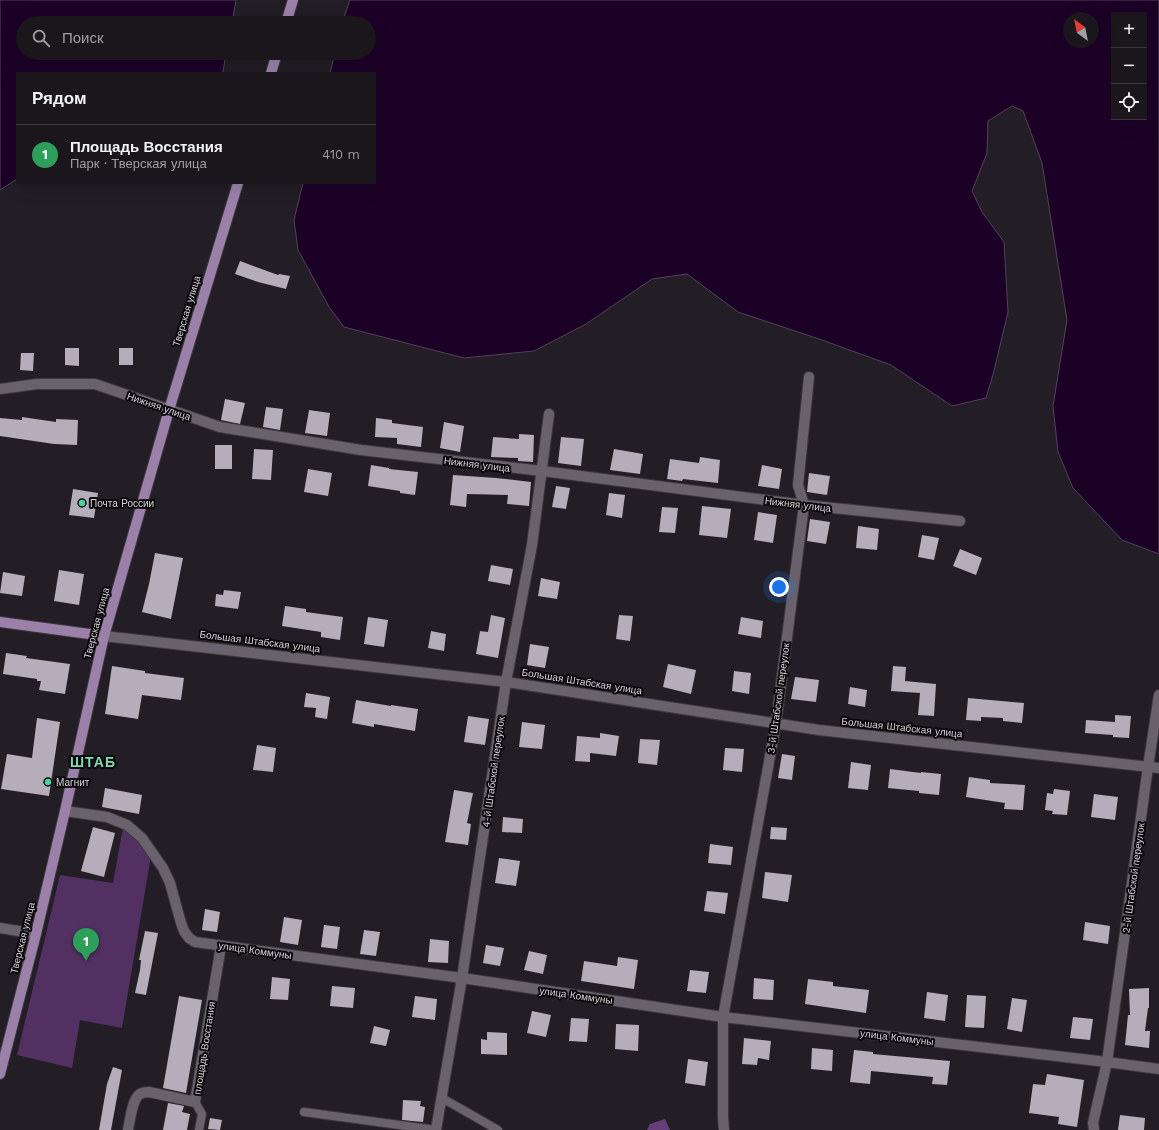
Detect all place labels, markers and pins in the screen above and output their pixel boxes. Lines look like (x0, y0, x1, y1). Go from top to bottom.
marker: Почта России (77, 498, 87, 508)
place label: Почта России (90, 498, 154, 509)
marker: Магнит (43, 777, 53, 787)
place label: Магнит (56, 777, 90, 788)
pin: 1 (73, 928, 99, 961)

